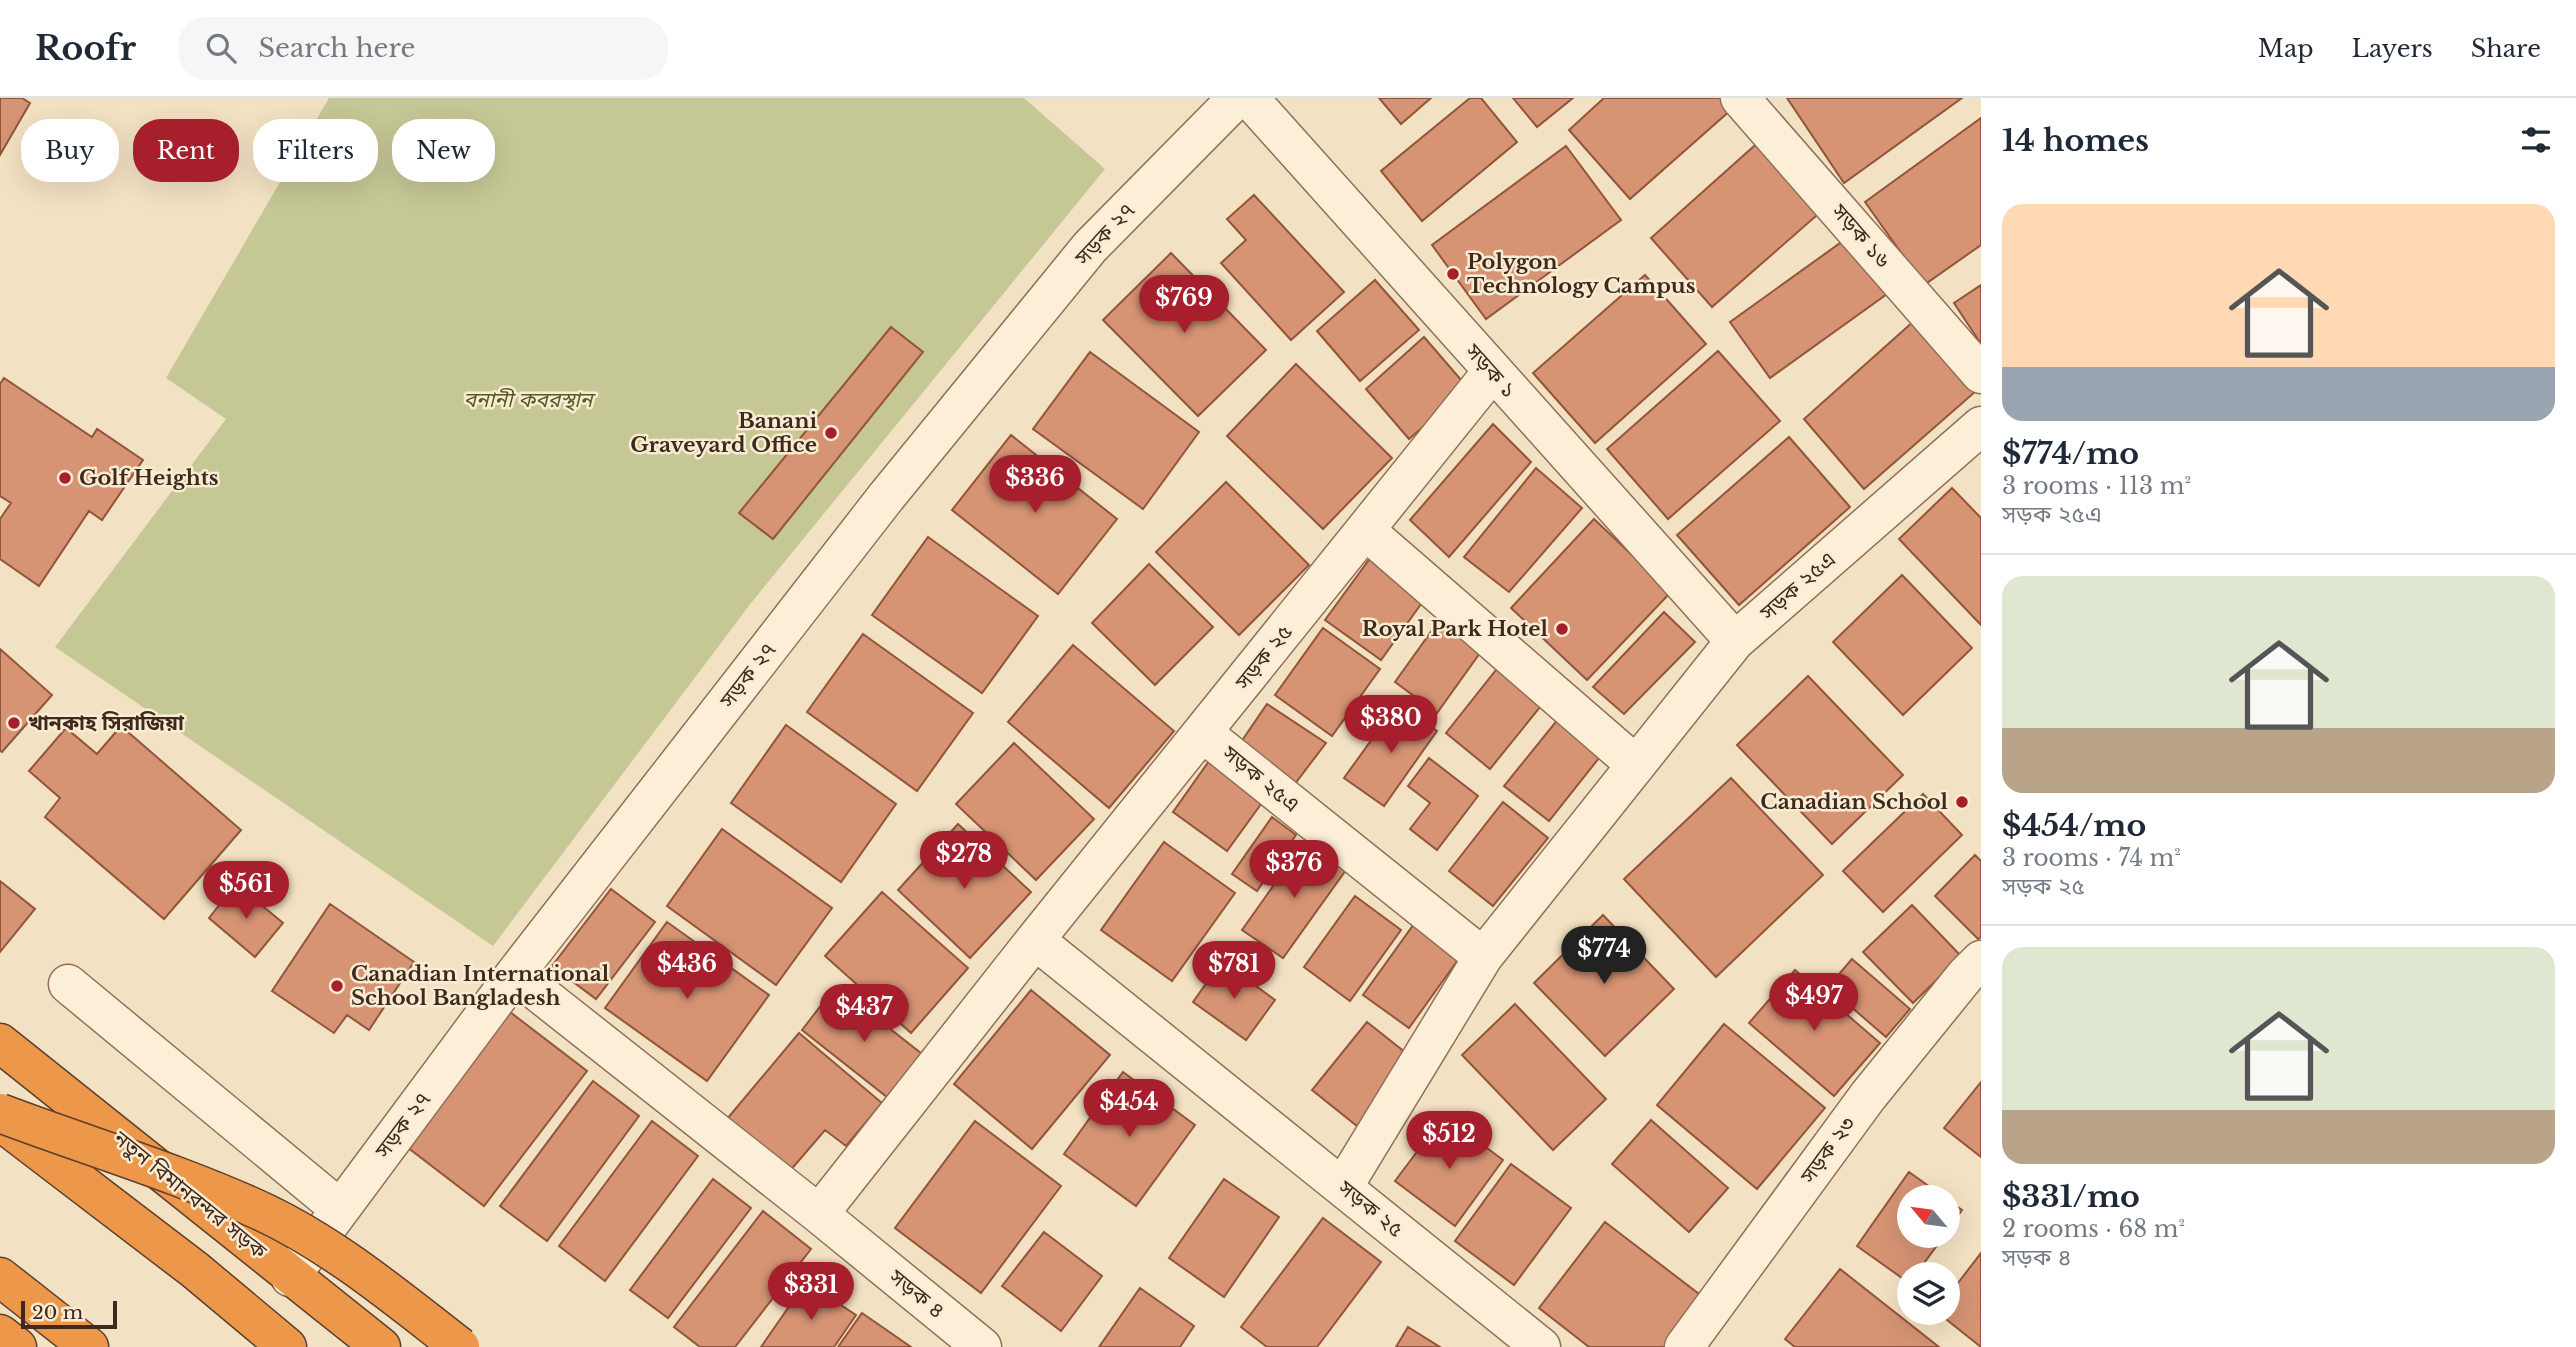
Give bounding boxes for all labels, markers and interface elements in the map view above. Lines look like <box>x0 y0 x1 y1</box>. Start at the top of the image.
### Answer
search box <box>178 17 668 80</box>
text: Roofr <box>35 28 136 69</box>
icon: search <box>202 29 240 67</box>
text: Search here <box>258 32 416 64</box>
text: Map <box>2258 34 2314 63</box>
text: Layers <box>2352 34 2433 63</box>
text: Share <box>2471 34 2541 63</box>
chip: Buy <box>21 119 119 182</box>
chip: Rent <box>133 119 239 182</box>
chip: Filters <box>253 119 378 182</box>
chip: New <box>392 119 495 182</box>
icon: filters <box>2517 121 2555 159</box>
text: 14 homes <box>2002 122 2149 159</box>
street label: সড়ক ২৭ <box>1069 197 1140 271</box>
street label: সড়ক ১৬ <box>1826 198 1896 273</box>
place label: Polygon Technology Campus <box>1467 249 1696 299</box>
icon: home <box>2216 250 2342 376</box>
marker: Polygon Technology Campus <box>1445 266 1461 282</box>
pin: $769 <box>1143 275 1225 335</box>
text: $769 <box>1155 284 1213 312</box>
street label: সড়ক ১ <box>1459 338 1522 403</box>
park label: বনানী কবরস্থান <box>464 387 597 413</box>
place label: Banani Graveyard Office <box>630 408 817 458</box>
marker: Banani Graveyard Office <box>823 425 839 441</box>
text: $774/mo <box>2002 435 2139 472</box>
pin: $336 <box>994 456 1076 515</box>
text: $336 <box>1005 464 1065 492</box>
place label: Golf Heights <box>79 465 219 491</box>
marker: Golf Heights <box>57 470 73 486</box>
text: 3 rooms · 113 m² <box>2002 472 2191 500</box>
text: সড়ক ২৫এ <box>2002 500 2102 528</box>
street label: সড়ক ২৫এ <box>1754 546 1841 626</box>
place label: Royal Park Hotel <box>1362 616 1549 642</box>
street label: সড়ক ২৫ <box>1229 619 1298 695</box>
marker: Royal Park Hotel <box>1554 621 1570 637</box>
icon: home <box>2216 622 2342 748</box>
street label: সড়ক ২৭ <box>714 637 782 714</box>
pin: $380 <box>1350 696 1432 755</box>
text: $380 <box>1360 704 1422 732</box>
place label: খানকাহ সিরাজিয়া <box>28 710 185 736</box>
marker: খানকাহ সিরাজিয়া <box>6 715 22 731</box>
street label: সড়ক ২৫এ <box>1217 740 1305 818</box>
place label: Canadian School <box>1760 789 1949 815</box>
marker: Canadian School <box>1954 794 1970 810</box>
text: $454/mo <box>2002 807 2146 844</box>
pin: $278 <box>923 832 1005 891</box>
text: $278 <box>936 840 992 868</box>
pin: $376 <box>1253 840 1335 900</box>
text: 3 rooms · 74 m² <box>2002 844 2181 872</box>
text: $376 <box>1266 849 1322 877</box>
pin: $561 <box>205 862 287 921</box>
text: $561 <box>219 870 273 898</box>
text: সড়ক ২৫ <box>2002 872 2085 900</box>
pin: $774 <box>1563 926 1645 986</box>
text: $774 <box>1577 935 1631 963</box>
pin: $436 <box>646 942 728 1001</box>
pin: $781 <box>1193 942 1275 1001</box>
text: $436 <box>657 950 717 978</box>
text: $781 <box>1208 950 1260 978</box>
place label: Canadian International School Bangladesh <box>351 961 610 1011</box>
pin: $497 <box>1773 974 1855 1033</box>
marker: Canadian International School Bangladesh <box>329 978 345 994</box>
text: $497 <box>1785 982 1843 1010</box>
pin: $437 <box>823 984 905 1044</box>
text: $437 <box>836 993 892 1021</box>
icon: home <box>2216 993 2342 1119</box>
pin: $454 <box>1088 1080 1170 1139</box>
street label: সড়ক ২৭ <box>369 1087 436 1164</box>
text: $454 <box>1099 1088 1159 1116</box>
pin: $512 <box>1408 1112 1490 1171</box>
street label: সড়ক ২৩ <box>1795 1112 1861 1189</box>
text: $512 <box>1422 1120 1476 1148</box>
street label: নতুন বিমানবন্দর সড়ক <box>107 1125 273 1265</box>
street label: সড়ক ২৫ <box>1333 1174 1409 1243</box>
text: $331/mo <box>2002 1178 2140 1215</box>
north arrow <box>1897 1185 1960 1248</box>
map controls <box>1897 1185 1960 1325</box>
text: 2 rooms · 68 m² <box>2002 1215 2185 1243</box>
text: সড়ক ৪ <box>2002 1243 2071 1271</box>
pin: $331 <box>770 1262 852 1322</box>
button: layers <box>1897 1262 1960 1325</box>
street label: সড়ক ৪ <box>883 1263 950 1324</box>
text: $331 <box>784 1271 838 1299</box>
scale bar <box>21 1298 117 1330</box>
text: 20 m <box>32 1301 83 1324</box>

